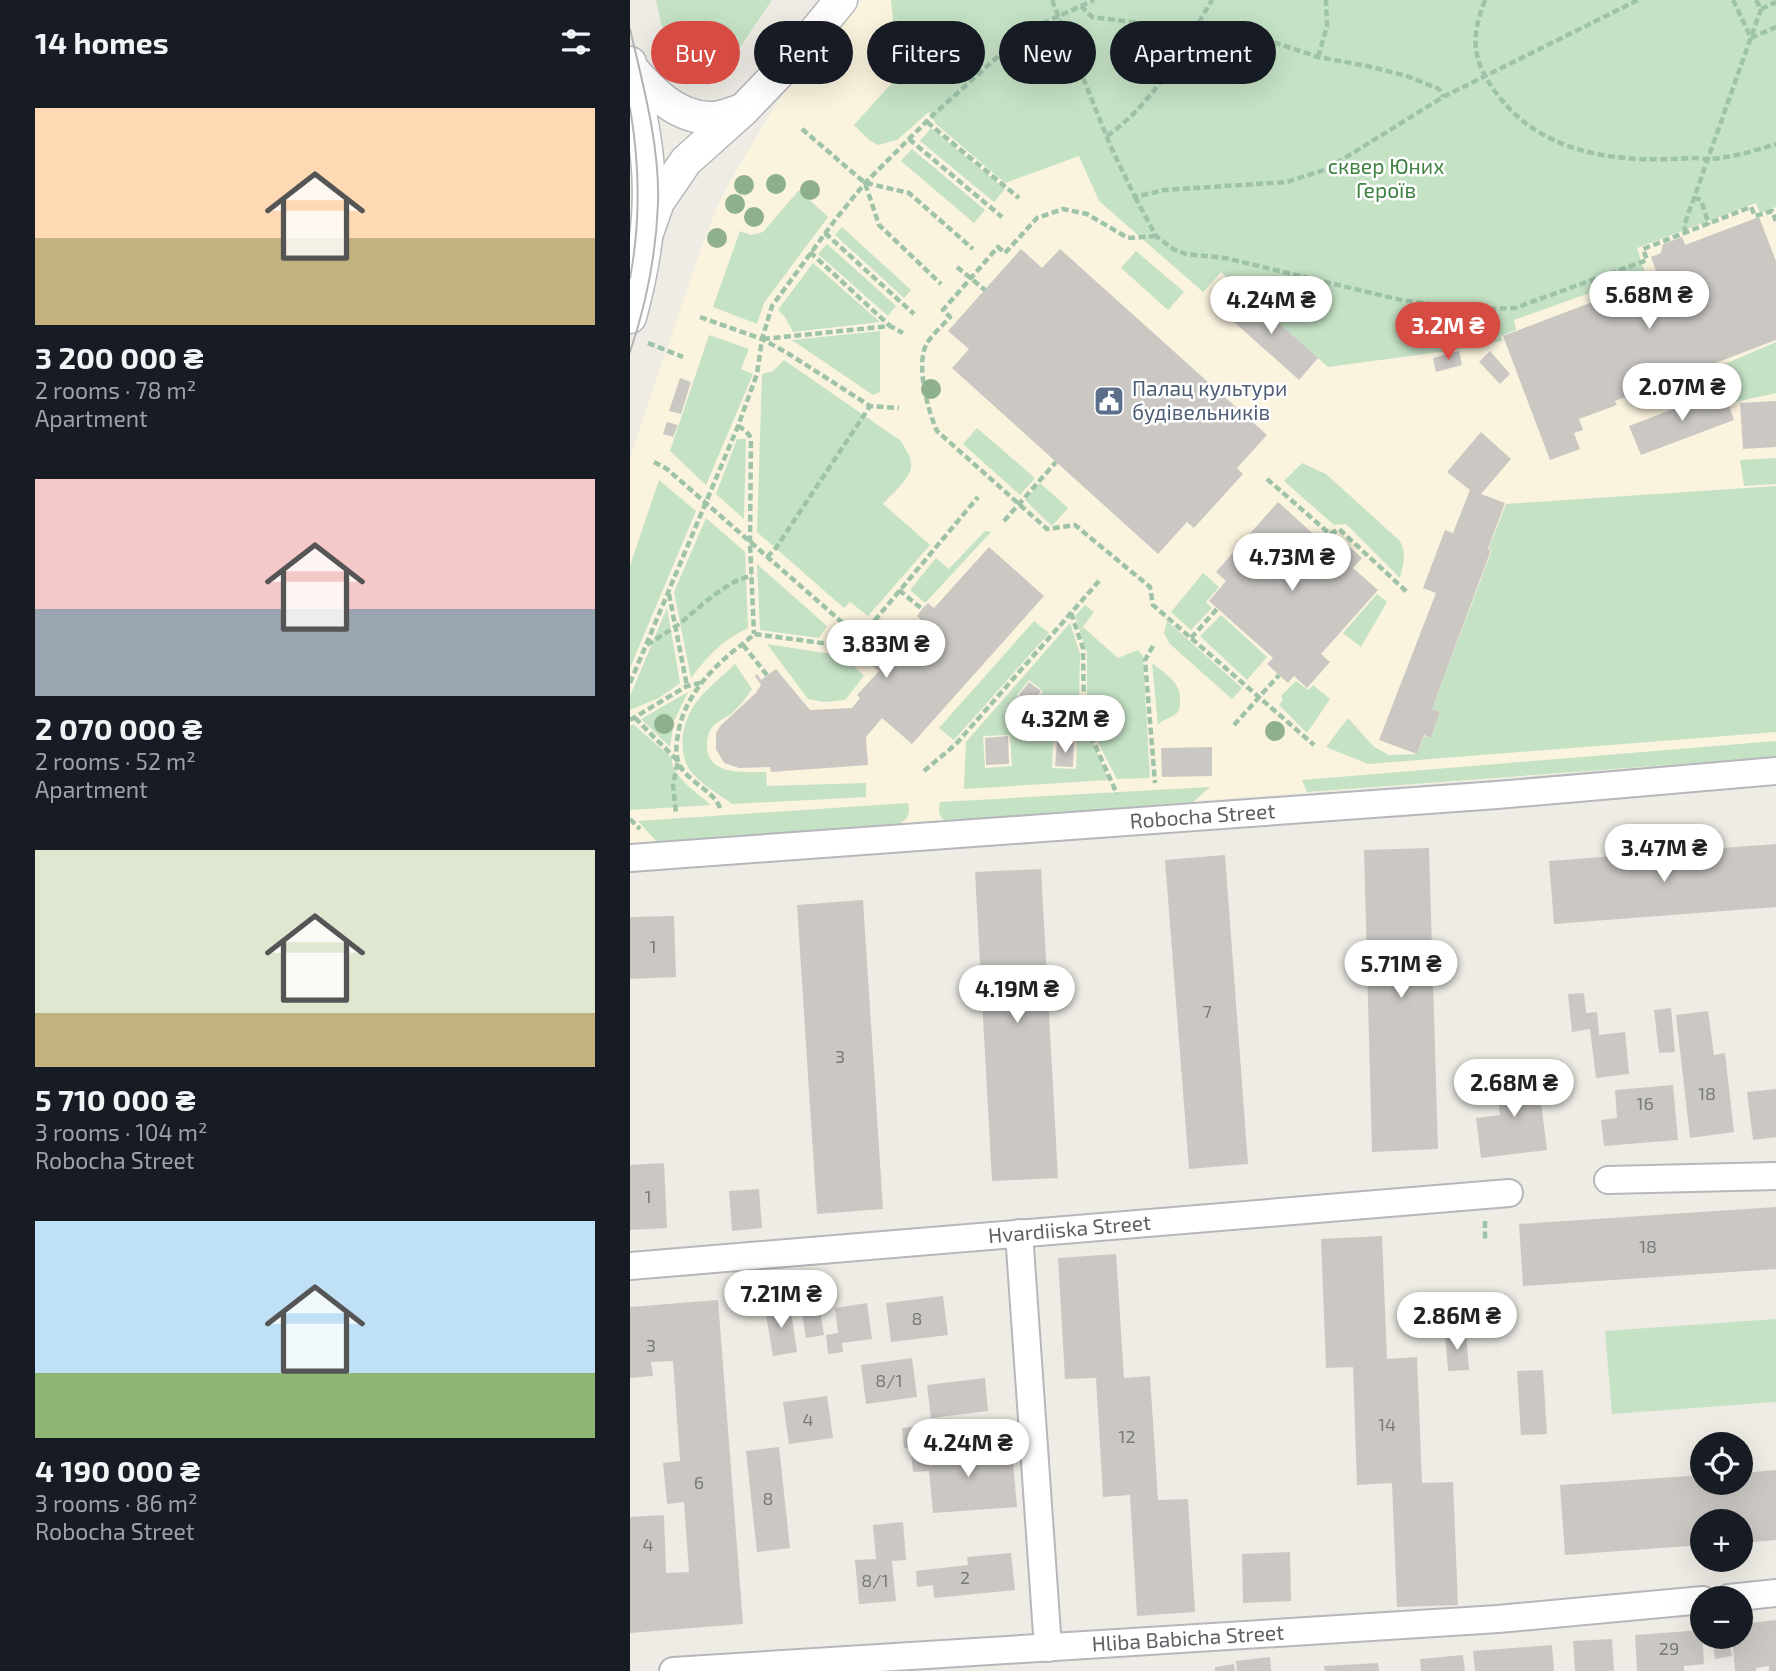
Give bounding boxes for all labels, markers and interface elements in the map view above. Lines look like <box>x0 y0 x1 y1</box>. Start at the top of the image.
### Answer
chip: Buy <box>651 21 740 84</box>
chip: Rent <box>754 21 853 84</box>
chip: Filters <box>867 21 985 84</box>
chip: New <box>999 21 1096 84</box>
chip: Apartment <box>1110 21 1276 84</box>
icon: filters <box>557 23 595 61</box>
text: 14 homes <box>35 24 169 60</box>
icon: home <box>252 153 378 279</box>
park label: сквер Юних Героїв <box>1328 153 1444 202</box>
pin: 5.68M ₴ <box>1584 272 1714 331</box>
pin: 4.24M ₴ <box>1206 276 1336 336</box>
text: 5.68M ₴ <box>1605 280 1693 308</box>
text: 4.24M ₴ <box>1226 285 1316 313</box>
pin: 3.2M ₴ <box>1391 302 1505 362</box>
text: 3.2M ₴ <box>1411 311 1485 339</box>
text: 3 200 000 ₴ <box>35 339 204 375</box>
pin: 2.07M ₴ <box>1617 364 1747 423</box>
text: 2.07M ₴ <box>1639 372 1726 400</box>
place label: Палац культури будівельників <box>1132 375 1287 425</box>
text: 2 rooms · 78 m² <box>35 376 196 404</box>
public building icon: Палац культури будівельників <box>1092 384 1126 418</box>
text: Apartment <box>35 404 148 432</box>
icon: home <box>252 524 378 650</box>
pin: 4.73M ₴ <box>1227 534 1357 593</box>
text: 4.73M ₴ <box>1249 542 1335 570</box>
pin: 3.83M ₴ <box>821 620 951 680</box>
text: 3.83M ₴ <box>842 629 930 657</box>
pin: 4.32M ₴ <box>1000 696 1130 755</box>
text: 4.32M ₴ <box>1021 704 1109 732</box>
text: 2 070 000 ₴ <box>35 710 202 746</box>
text: 2 rooms · 52 m² <box>35 747 196 775</box>
text: Apartment <box>35 775 148 803</box>
street label: Robocha Street <box>1129 797 1276 833</box>
pin: 3.47M ₴ <box>1599 824 1729 884</box>
text: 3.47M ₴ <box>1621 833 1707 861</box>
icon: home <box>252 895 378 1021</box>
house number: 1 <box>649 935 657 957</box>
pin: 5.71M ₴ <box>1336 940 1466 1000</box>
text: 5.71M ₴ <box>1361 949 1442 977</box>
pin: 4.19M ₴ <box>952 965 1082 1025</box>
text: 4.19M ₴ <box>975 974 1059 1002</box>
house number: 7 <box>1202 1000 1212 1022</box>
house number: 3 <box>835 1045 845 1067</box>
pin: 2.68M ₴ <box>1449 1060 1579 1119</box>
text: 2.68M ₴ <box>1470 1068 1558 1096</box>
text: 5 710 000 ₴ <box>35 1081 196 1117</box>
house number: 18 <box>1698 1082 1716 1104</box>
house number: 16 <box>1636 1092 1654 1114</box>
text: 3 rooms · 104 m² <box>35 1118 207 1146</box>
text: Robocha Street <box>35 1146 195 1174</box>
house number: 1 <box>644 1185 652 1207</box>
street label: Hvardiiska Street <box>987 1209 1152 1247</box>
house number: 18 <box>1639 1235 1657 1257</box>
icon: home <box>252 1266 378 1392</box>
pin: 7.21M ₴ <box>716 1270 846 1330</box>
text: 7.21M ₴ <box>740 1279 822 1307</box>
pin: 2.86M ₴ <box>1392 1292 1522 1352</box>
text: 2.86M ₴ <box>1413 1301 1501 1329</box>
house number: 8 <box>912 1307 922 1329</box>
house number: 3 <box>646 1334 656 1356</box>
house number: 8/1 <box>875 1369 903 1391</box>
house number: 4 <box>802 1408 814 1430</box>
house number: 14 <box>1378 1413 1396 1435</box>
pin: 4.24M ₴ <box>903 1420 1033 1479</box>
house number: 12 <box>1118 1425 1136 1447</box>
text: 4.24M ₴ <box>923 1428 1013 1456</box>
map controls <box>1690 1432 1753 1649</box>
button: locate <box>1690 1432 1753 1495</box>
text: 4 190 000 ₴ <box>35 1452 200 1488</box>
house number: 6 <box>694 1471 704 1493</box>
house number: 8 <box>763 1487 773 1509</box>
text: 3 rooms · 86 m² <box>35 1489 197 1517</box>
button: + <box>1690 1509 1753 1572</box>
text: Robocha Street <box>35 1517 195 1545</box>
house number: 4 <box>642 1533 654 1555</box>
house number: 2 <box>960 1566 970 1588</box>
house number: 8/1 <box>861 1569 889 1591</box>
button: − <box>1690 1586 1753 1649</box>
street label: Hliba Babicha Street <box>1091 1619 1285 1656</box>
house number: 29 <box>1659 1637 1679 1659</box>

